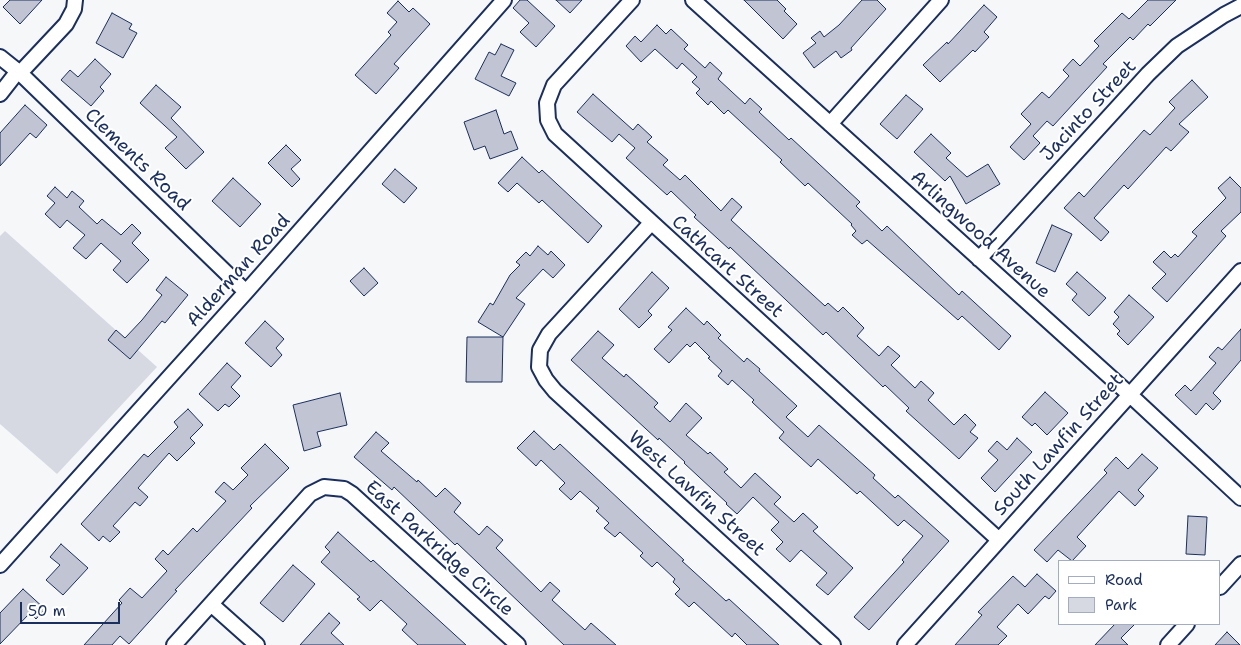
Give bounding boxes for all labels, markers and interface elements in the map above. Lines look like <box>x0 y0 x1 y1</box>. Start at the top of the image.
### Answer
street label: Jacinto Street <box>1036 56 1142 166</box>
street label: Clements Road <box>79 104 195 216</box>
street label: Arlingwood Avenue <box>905 166 1055 304</box>
street label: Alderman Road <box>182 210 296 332</box>
street label: Cathcart Street <box>666 211 788 323</box>
street label: South Lawfin Street <box>989 369 1129 521</box>
street label: West Lawfin Street <box>623 427 769 561</box>
street label: East Parkridge Circle <box>360 476 518 622</box>
legend <box>1058 560 1221 625</box>
text: Road <box>1105 570 1143 590</box>
scale bar <box>22 592 122 624</box>
text: Park <box>1105 595 1137 615</box>
text: 50 m <box>28 601 66 621</box>

